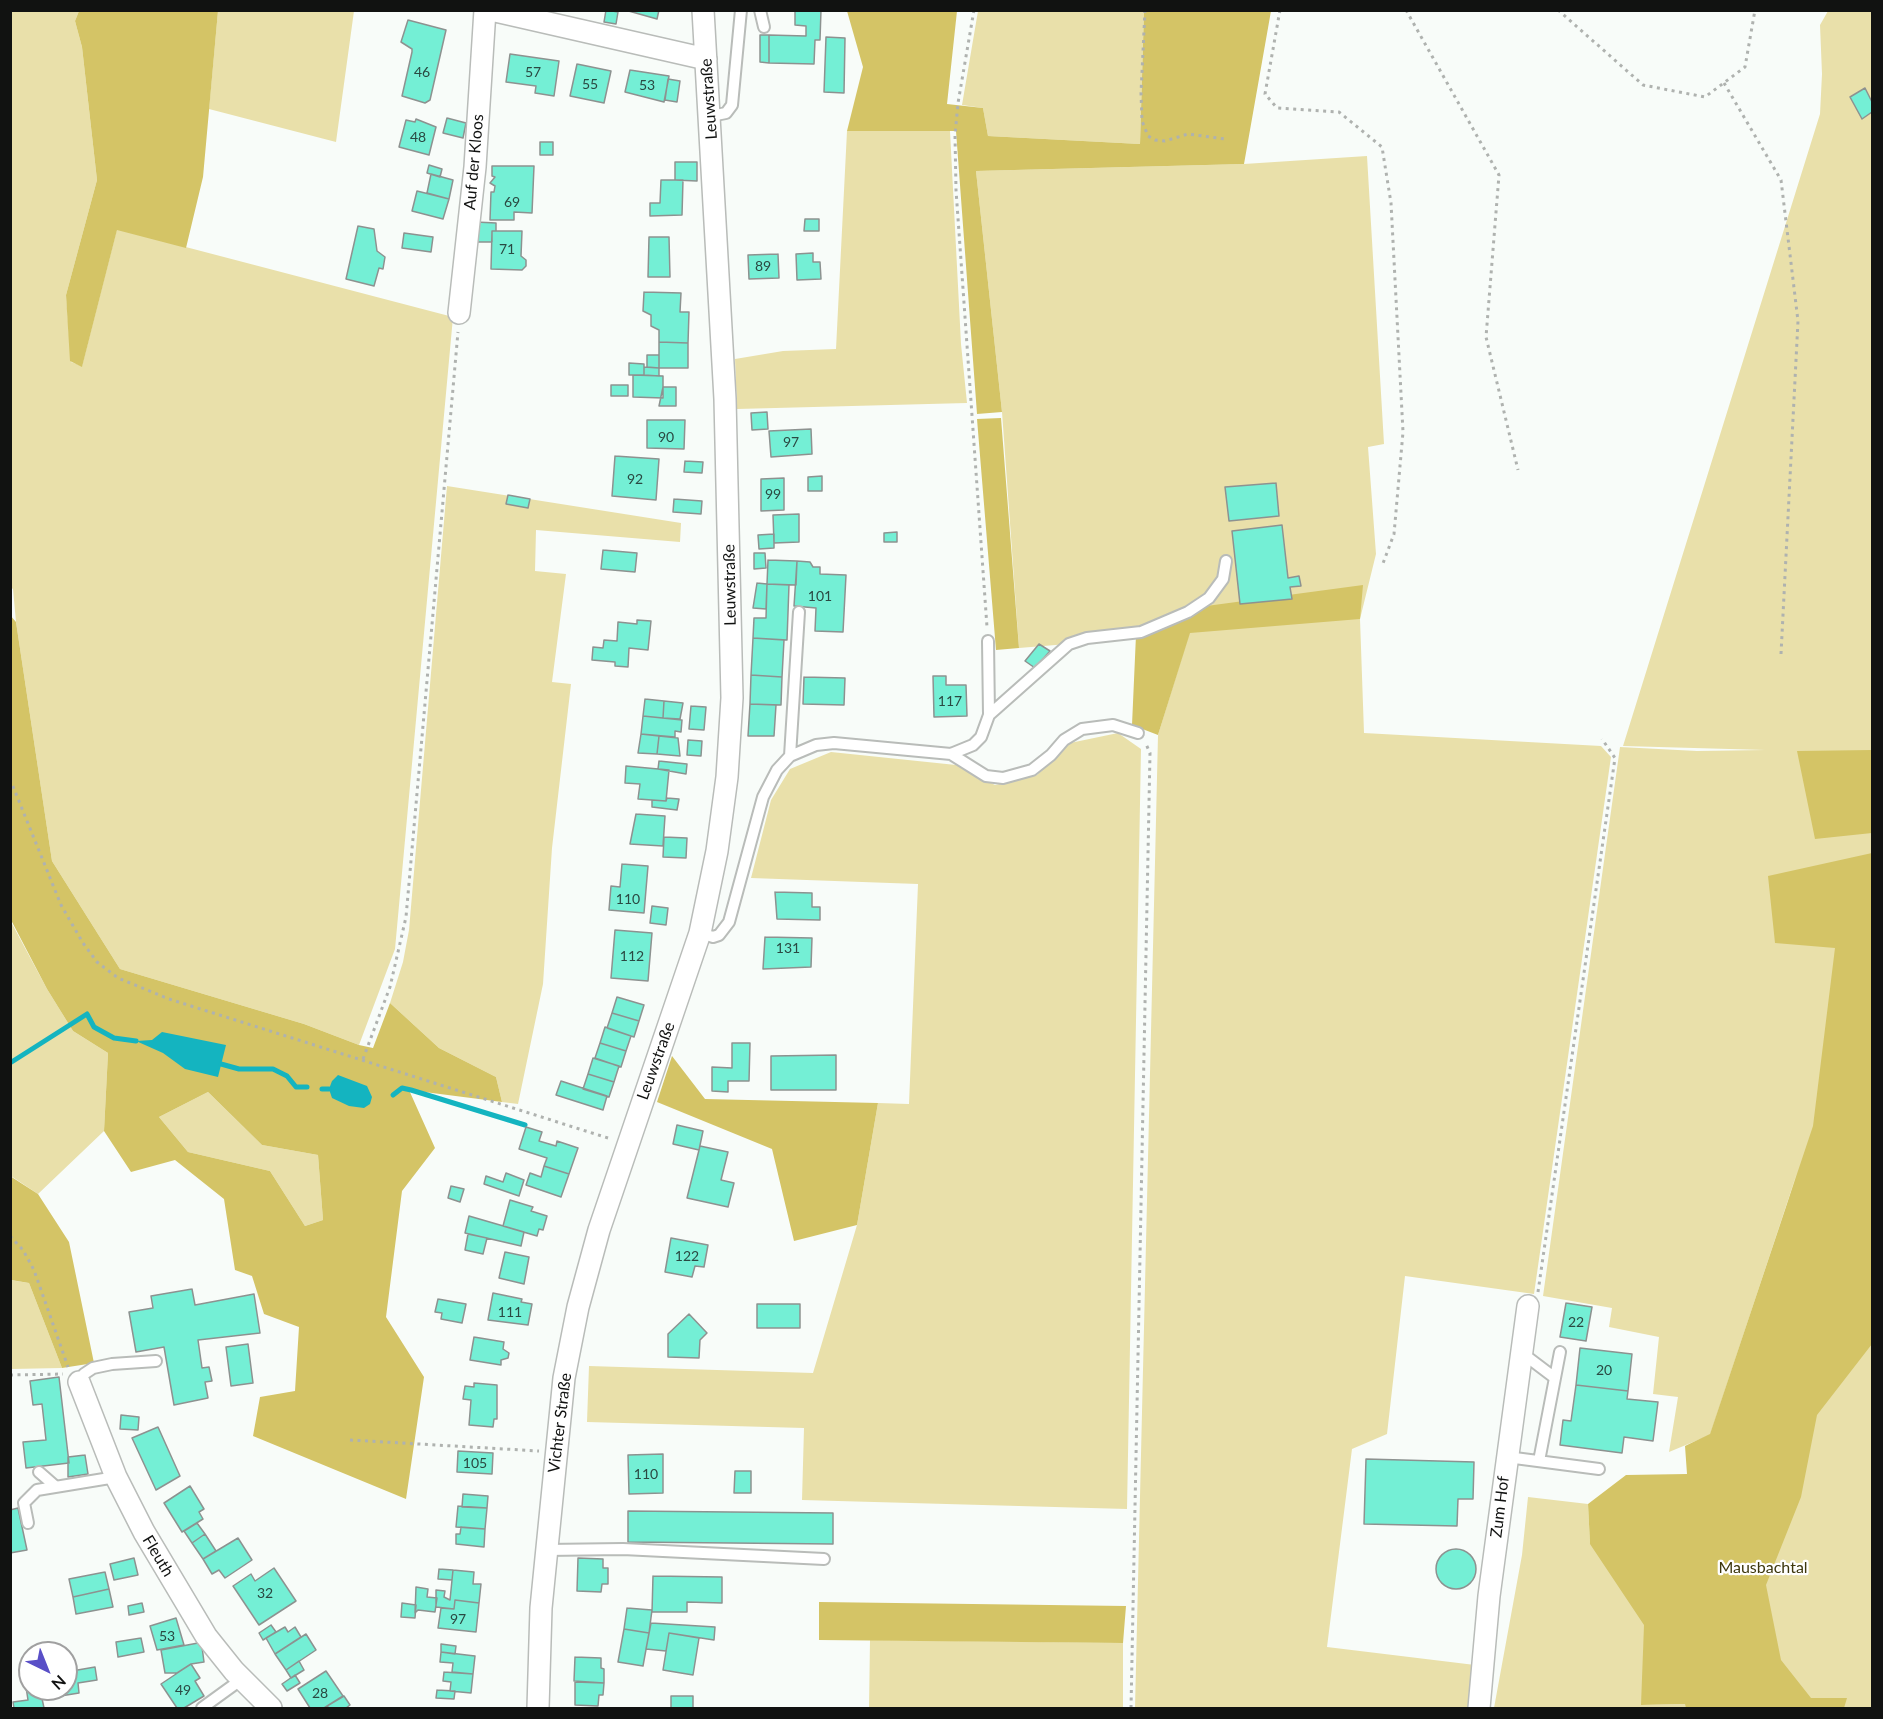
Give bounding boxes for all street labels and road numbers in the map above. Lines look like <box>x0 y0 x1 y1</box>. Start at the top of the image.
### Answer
street label: Leuwstraße <box>697 58 721 140</box>
street label: Auf der Kloos <box>460 113 488 211</box>
street label: Leuwstraße <box>720 544 740 626</box>
street label: Leuwstraße <box>633 1019 679 1103</box>
street label: Vichter Straße <box>544 1372 576 1474</box>
street label: Zum Hof <box>1487 1475 1513 1539</box>
street label: Fleuth <box>138 1532 178 1580</box>

